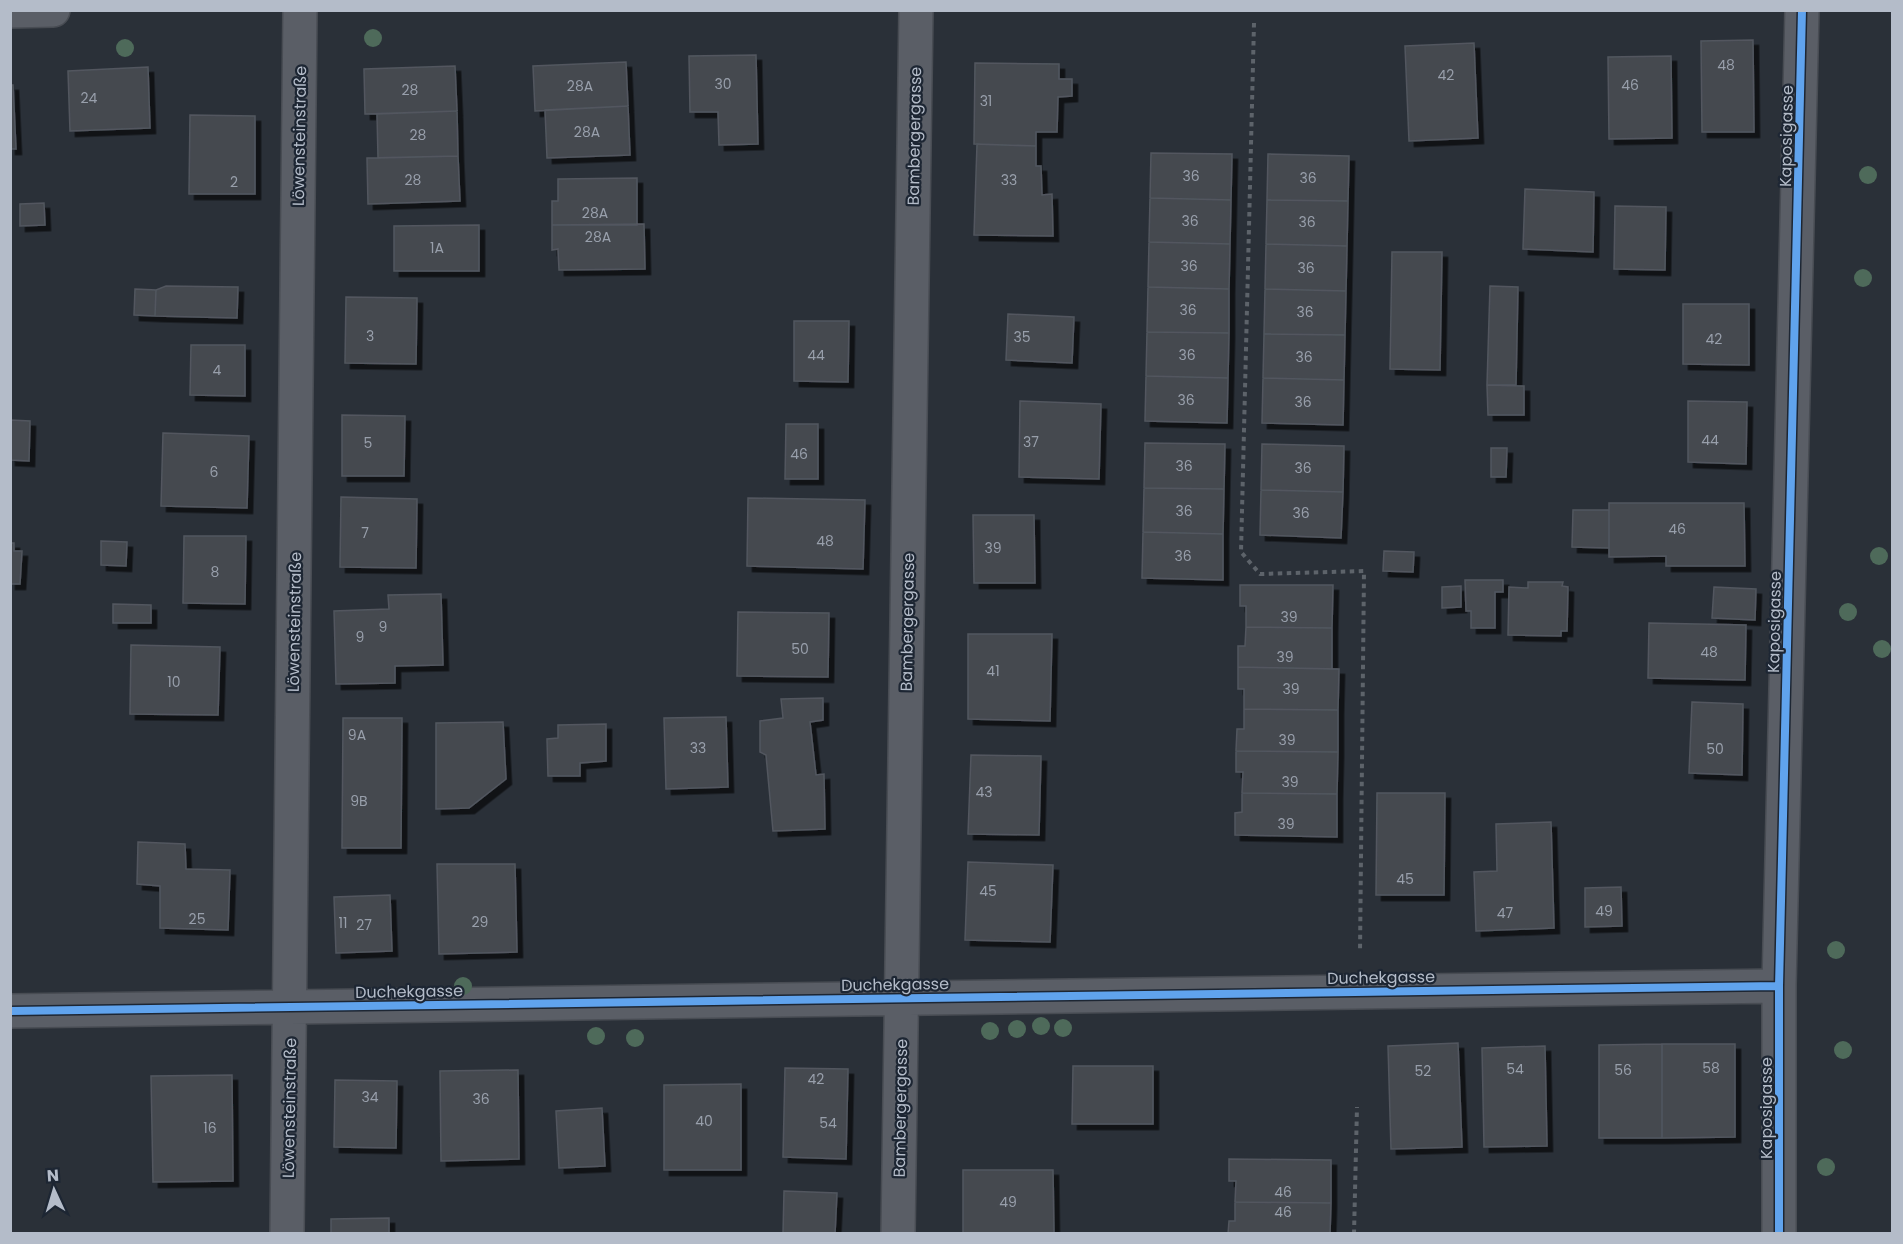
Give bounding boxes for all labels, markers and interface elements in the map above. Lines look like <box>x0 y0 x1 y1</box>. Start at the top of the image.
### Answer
house number: 48 <box>1717 55 1735 75</box>
house number: 42 <box>1438 65 1454 85</box>
street label: Löwensteinstraße <box>287 66 312 206</box>
street label: Bambergergasse <box>902 66 927 206</box>
house number: 30 <box>714 74 732 94</box>
house number: 46 <box>1621 75 1639 95</box>
house number: 28A <box>567 76 593 96</box>
house number: 28 <box>402 80 419 100</box>
street label: Kaposigasse <box>1774 85 1799 187</box>
house number: 24 <box>81 88 98 108</box>
house number: 31 <box>980 91 992 111</box>
house number: 28A <box>574 122 600 142</box>
house number: 28 <box>410 125 427 145</box>
house number: 36 <box>1182 166 1200 186</box>
house number: 36 <box>1299 168 1317 188</box>
house number: 28 <box>405 170 422 190</box>
house number: 33 <box>1001 170 1017 190</box>
house number: 2 <box>230 172 238 192</box>
house number: 28A <box>582 203 608 223</box>
house number: 36 <box>1181 211 1199 231</box>
house number: 36 <box>1298 212 1316 232</box>
house number: 28A <box>585 227 611 247</box>
house number: 1A <box>430 238 444 258</box>
house number: 36 <box>1180 256 1198 276</box>
house number: 36 <box>1297 258 1315 278</box>
house number: 36 <box>1179 300 1197 320</box>
house number: 36 <box>1296 302 1314 322</box>
house number: 3 <box>366 326 374 346</box>
house number: 35 <box>1013 327 1031 347</box>
house number: 42 <box>1706 329 1722 349</box>
house number: 44 <box>807 345 825 365</box>
house number: 36 <box>1178 345 1196 365</box>
house number: 36 <box>1295 347 1313 367</box>
house number: 4 <box>213 360 222 380</box>
house number: 36 <box>1177 390 1195 410</box>
house number: 36 <box>1294 392 1312 412</box>
house number: 44 <box>1701 430 1719 450</box>
house number: 37 <box>1023 432 1039 452</box>
house number: 5 <box>364 433 372 453</box>
house number: 46 <box>790 444 808 464</box>
house number: 36 <box>1175 456 1193 476</box>
house number: 36 <box>1294 458 1312 478</box>
house number: 6 <box>210 462 219 482</box>
house number: 36 <box>1175 501 1193 521</box>
house number: 36 <box>1292 503 1310 523</box>
house number: 46 <box>1668 519 1686 539</box>
house number: 7 <box>361 523 369 543</box>
house number: 48 <box>816 531 834 551</box>
house number: 39 <box>984 538 1002 558</box>
house number: 36 <box>1174 546 1192 566</box>
street label: Löwensteinstraße <box>282 552 307 692</box>
street label: Bambergergasse <box>895 552 920 692</box>
house number: 8 <box>211 562 220 582</box>
street label: Kaposigasse <box>1762 571 1787 673</box>
house number: 39 <box>1280 607 1298 627</box>
house number: 9 <box>379 617 387 637</box>
house number: 9 <box>356 627 364 647</box>
house number: 50 <box>791 639 809 659</box>
house number: 48 <box>1700 642 1718 662</box>
house number: 39 <box>1276 647 1294 667</box>
house number: 41 <box>986 661 1000 681</box>
house number: 10 <box>167 672 181 692</box>
house number: 39 <box>1282 679 1300 699</box>
house number: 9A <box>348 725 366 745</box>
house number: 39 <box>1278 730 1296 750</box>
house number: 33 <box>690 738 706 758</box>
house number: 50 <box>1706 739 1724 759</box>
house number: 39 <box>1281 772 1299 792</box>
house number: 43 <box>975 782 993 802</box>
house number: 9B <box>350 791 368 811</box>
house number: 39 <box>1277 814 1295 834</box>
house number: 45 <box>1396 869 1414 889</box>
house number: 45 <box>979 881 997 901</box>
house number: 49 <box>1595 901 1613 921</box>
house number: 47 <box>1497 903 1514 923</box>
house number: 25 <box>189 909 205 929</box>
house number: 29 <box>472 912 488 932</box>
house number: 11 <box>339 913 347 933</box>
house number: 27 <box>356 915 372 935</box>
street label: Duchekgasse <box>1327 965 1435 990</box>
street label: Duchekgasse <box>841 972 949 997</box>
street label: Duchekgasse <box>355 979 463 1004</box>
street label: Löwensteinstraße <box>277 1038 302 1178</box>
street label: Bambergergasse <box>888 1038 913 1178</box>
street label: Kaposigasse <box>1755 1057 1778 1159</box>
house number: 58 <box>1702 1058 1720 1078</box>
house number: 54 <box>1506 1059 1524 1079</box>
house number: 56 <box>1614 1060 1632 1080</box>
house number: 52 <box>1415 1061 1431 1081</box>
house number: 42 <box>808 1069 824 1089</box>
house number: 34 <box>361 1087 379 1107</box>
house number: 36 <box>472 1089 490 1109</box>
house number: 40 <box>695 1111 713 1131</box>
house number: 54 <box>819 1113 837 1133</box>
house number: 16 <box>203 1118 217 1138</box>
north arrow <box>24 1160 84 1220</box>
text: N <box>46 1164 60 1187</box>
house number: 46 <box>1274 1182 1292 1202</box>
house number: 49 <box>999 1192 1017 1212</box>
house number: 46 <box>1274 1202 1292 1222</box>

